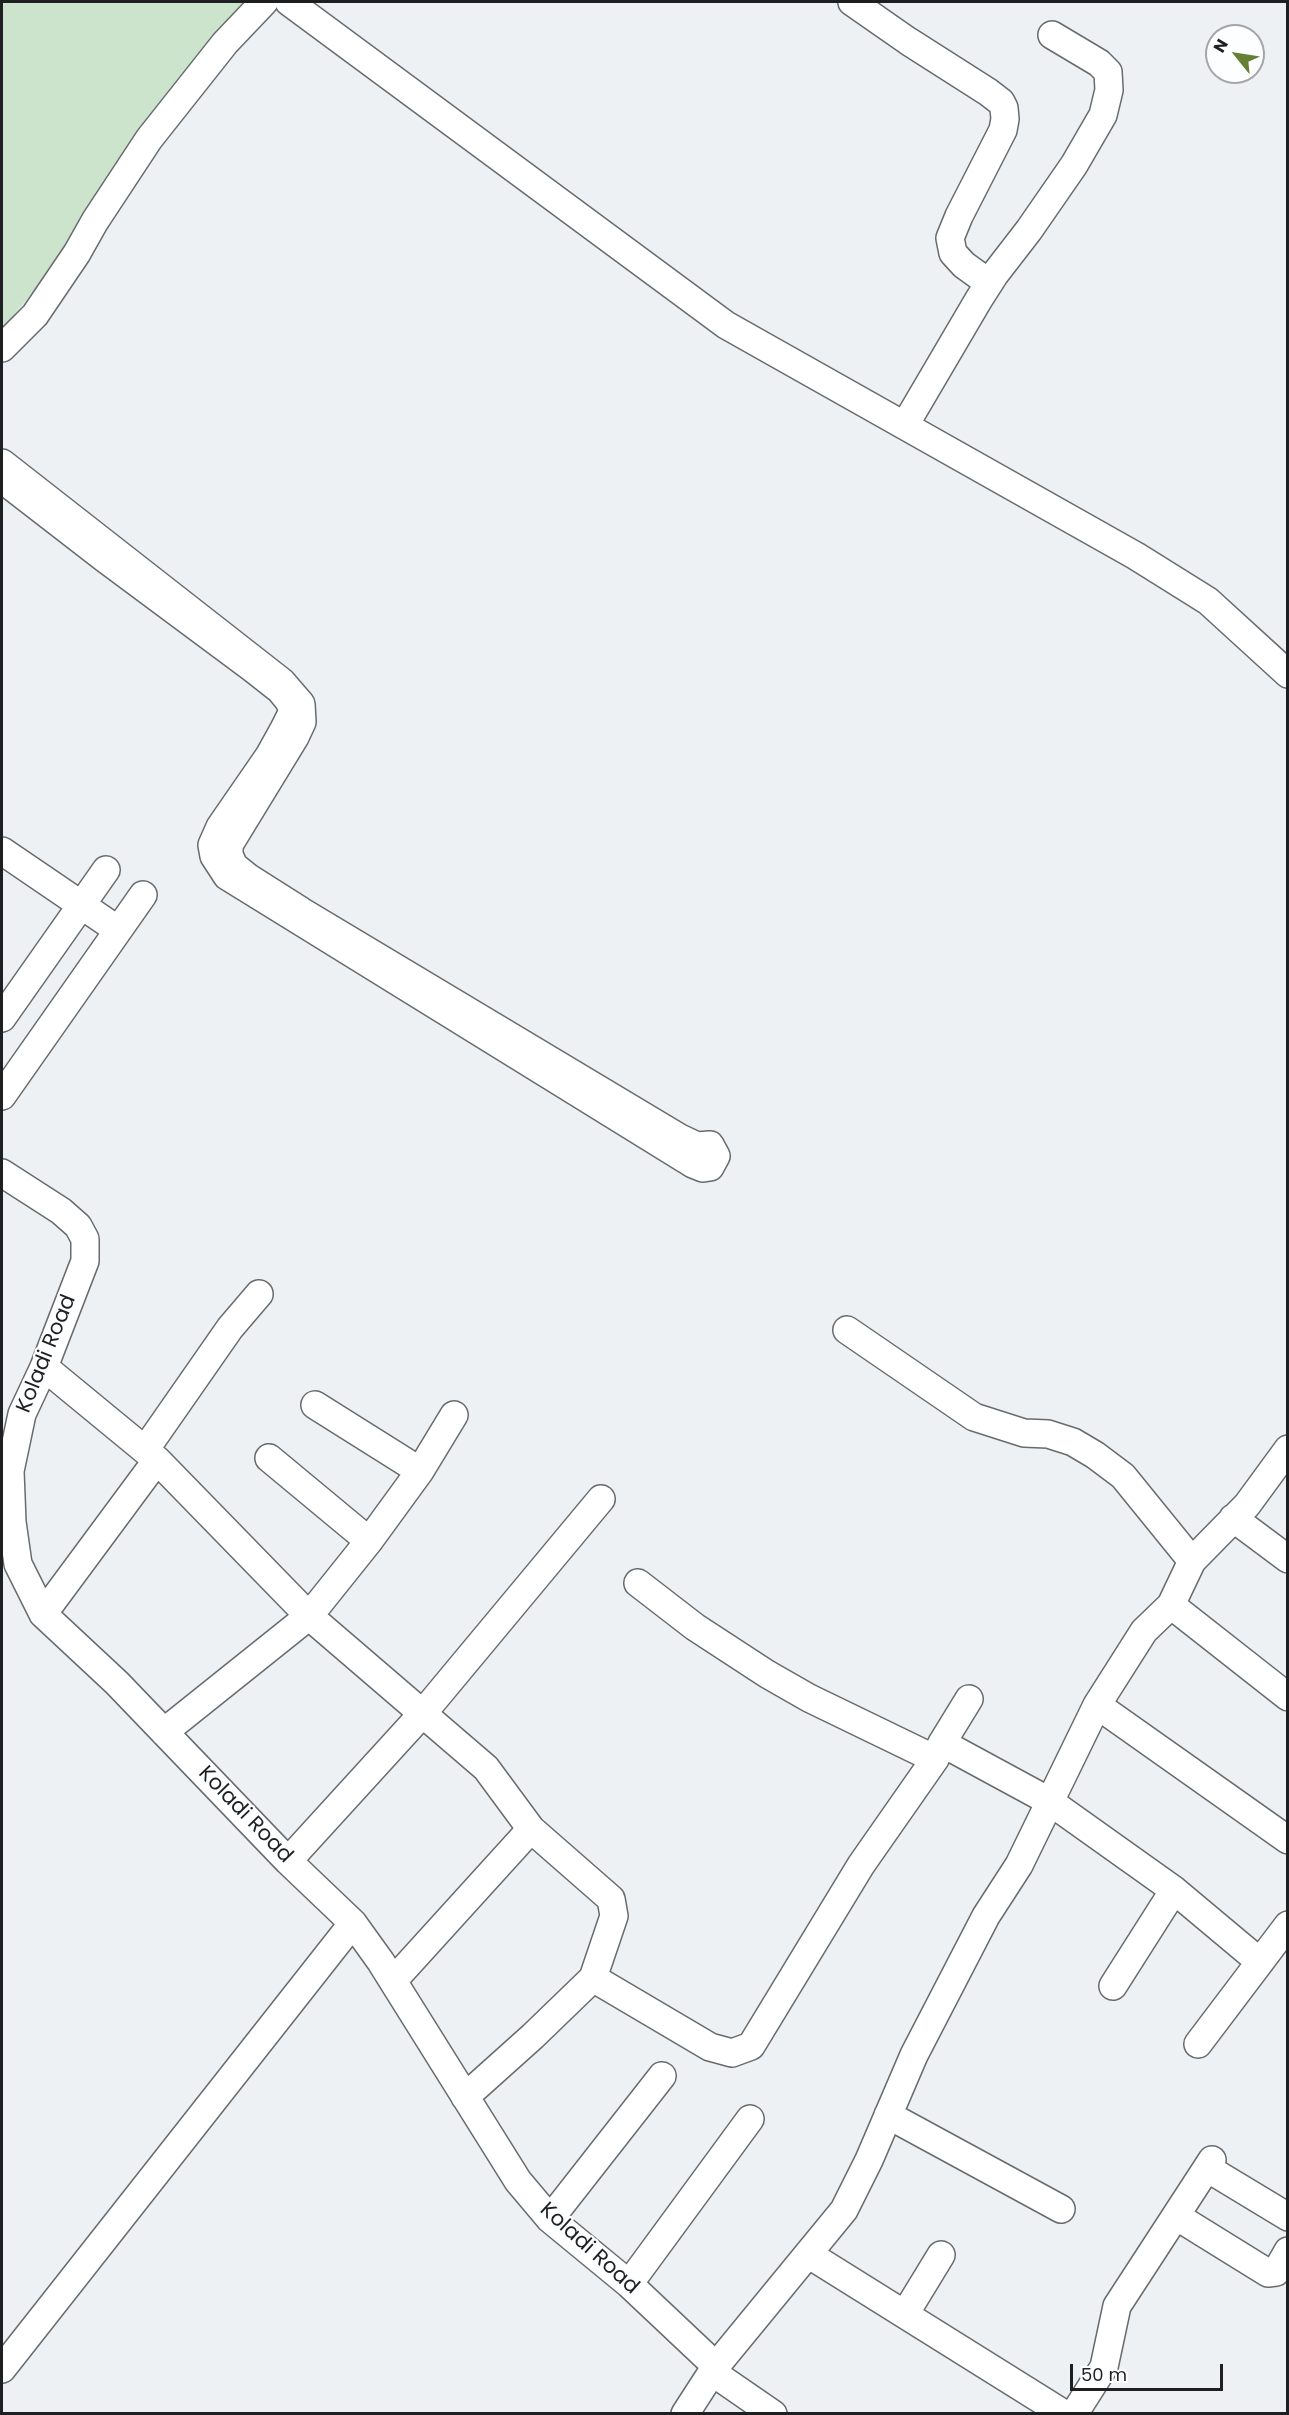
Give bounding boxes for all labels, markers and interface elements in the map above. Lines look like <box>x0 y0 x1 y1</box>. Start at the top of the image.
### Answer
north arrow <box>1205 24 1265 84</box>
text: N <box>1208 35 1234 57</box>
street label: Koladi Road <box>12 1291 82 1417</box>
street label: Koladi Road <box>193 1761 297 1869</box>
street label: Koladi Road <box>534 2198 644 2300</box>
scale bar <box>1073 2352 1226 2390</box>
text: 50 m <box>1081 2362 1127 2387</box>

